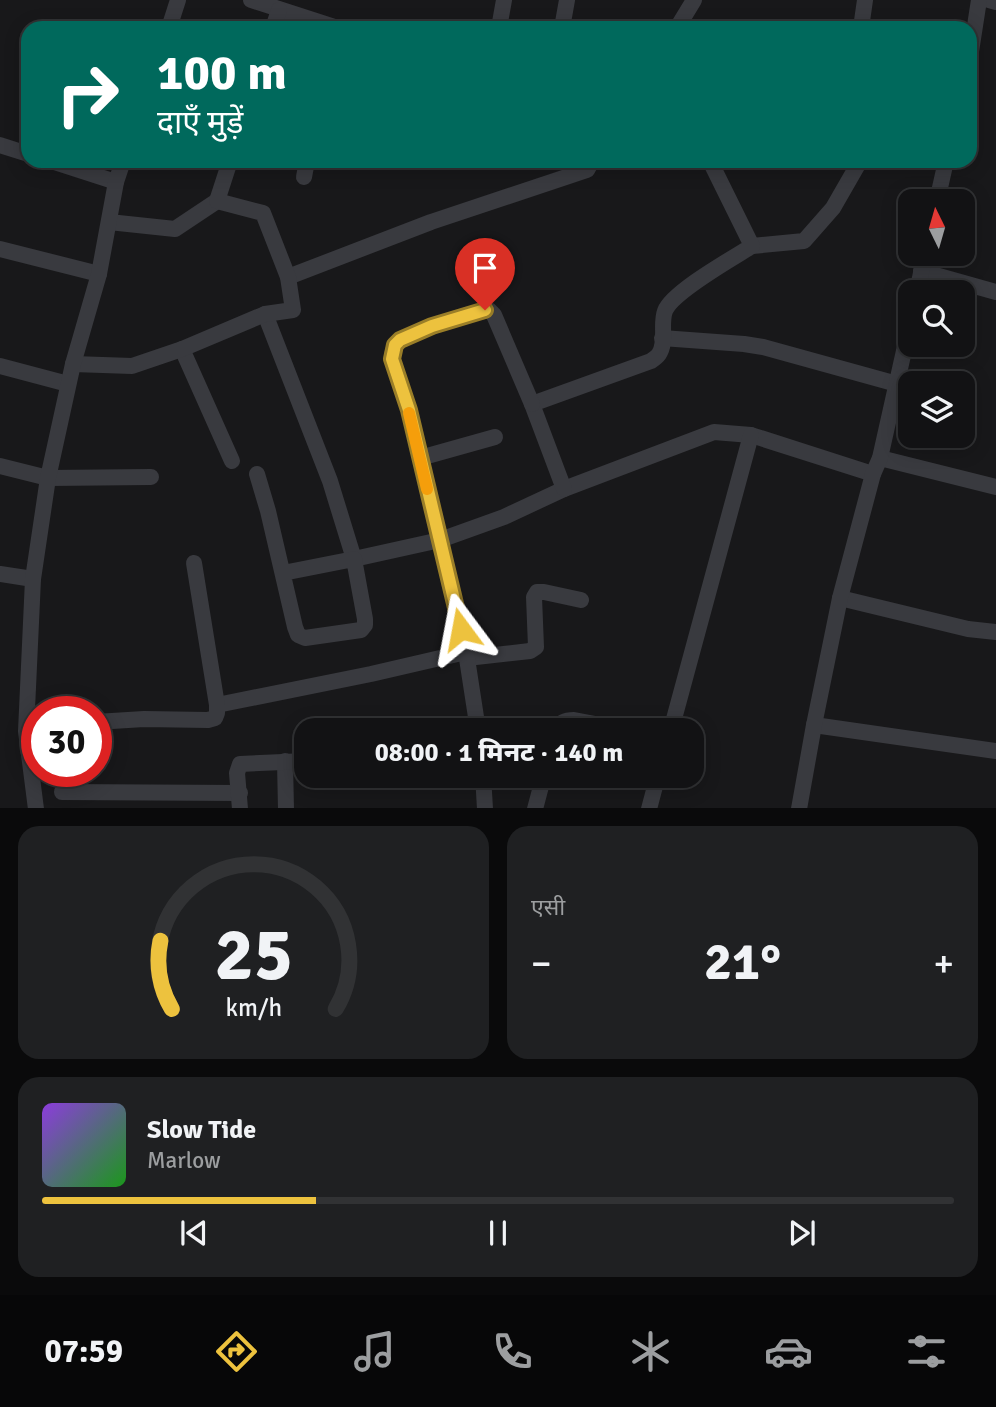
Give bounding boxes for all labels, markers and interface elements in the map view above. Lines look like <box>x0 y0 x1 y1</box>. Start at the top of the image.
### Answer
text: 100 m <box>157 43 287 103</box>
icon: right <box>42 49 133 140</box>
text: दाएँ मुड़ें <box>157 103 243 142</box>
north arrow <box>898 189 975 266</box>
map controls <box>898 189 975 448</box>
pin <box>455 238 515 310</box>
icon: arrive <box>466 249 504 287</box>
button: search <box>898 280 975 357</box>
button: layers <box>898 371 975 448</box>
position arrow <box>424 592 498 666</box>
speed limit sign: 30 <box>21 696 112 787</box>
text: 08:00 · 1 मिनट · 140 m <box>375 737 623 769</box>
text: एसी <box>531 893 565 922</box>
text: 25 <box>214 911 293 1000</box>
text: 21° <box>704 930 781 994</box>
text: − <box>531 940 552 987</box>
text: + <box>933 940 954 987</box>
text: km/h <box>225 991 282 1022</box>
text: Slow Tide <box>147 1114 256 1146</box>
text: Marlow <box>147 1146 221 1175</box>
icon: previous <box>175 1214 213 1252</box>
icon: pause <box>479 1214 517 1252</box>
icon: next <box>783 1214 821 1252</box>
icon: directions <box>212 1327 261 1376</box>
icon: music <box>350 1327 399 1376</box>
icon: phone <box>488 1327 537 1376</box>
icon: climate <box>626 1327 675 1376</box>
icon: car <box>764 1327 813 1376</box>
icon: filters <box>902 1327 951 1376</box>
text: 07:59 <box>45 1332 123 1371</box>

